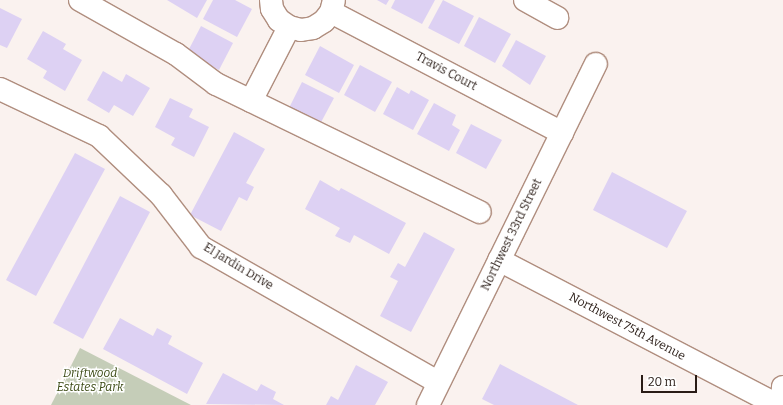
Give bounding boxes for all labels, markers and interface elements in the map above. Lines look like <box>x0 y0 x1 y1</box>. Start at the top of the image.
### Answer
street label: Travis Court <box>413 50 479 94</box>
street label: Northwest 33rd Street <box>479 177 545 293</box>
street label: El Jardin Drive <box>200 241 276 293</box>
street label: Northwest 75th Avenue <box>566 290 688 364</box>
park label: Driftwood Estates Park <box>57 367 123 395</box>
scale bar <box>643 367 699 393</box>
text: 20 m <box>648 375 676 389</box>

